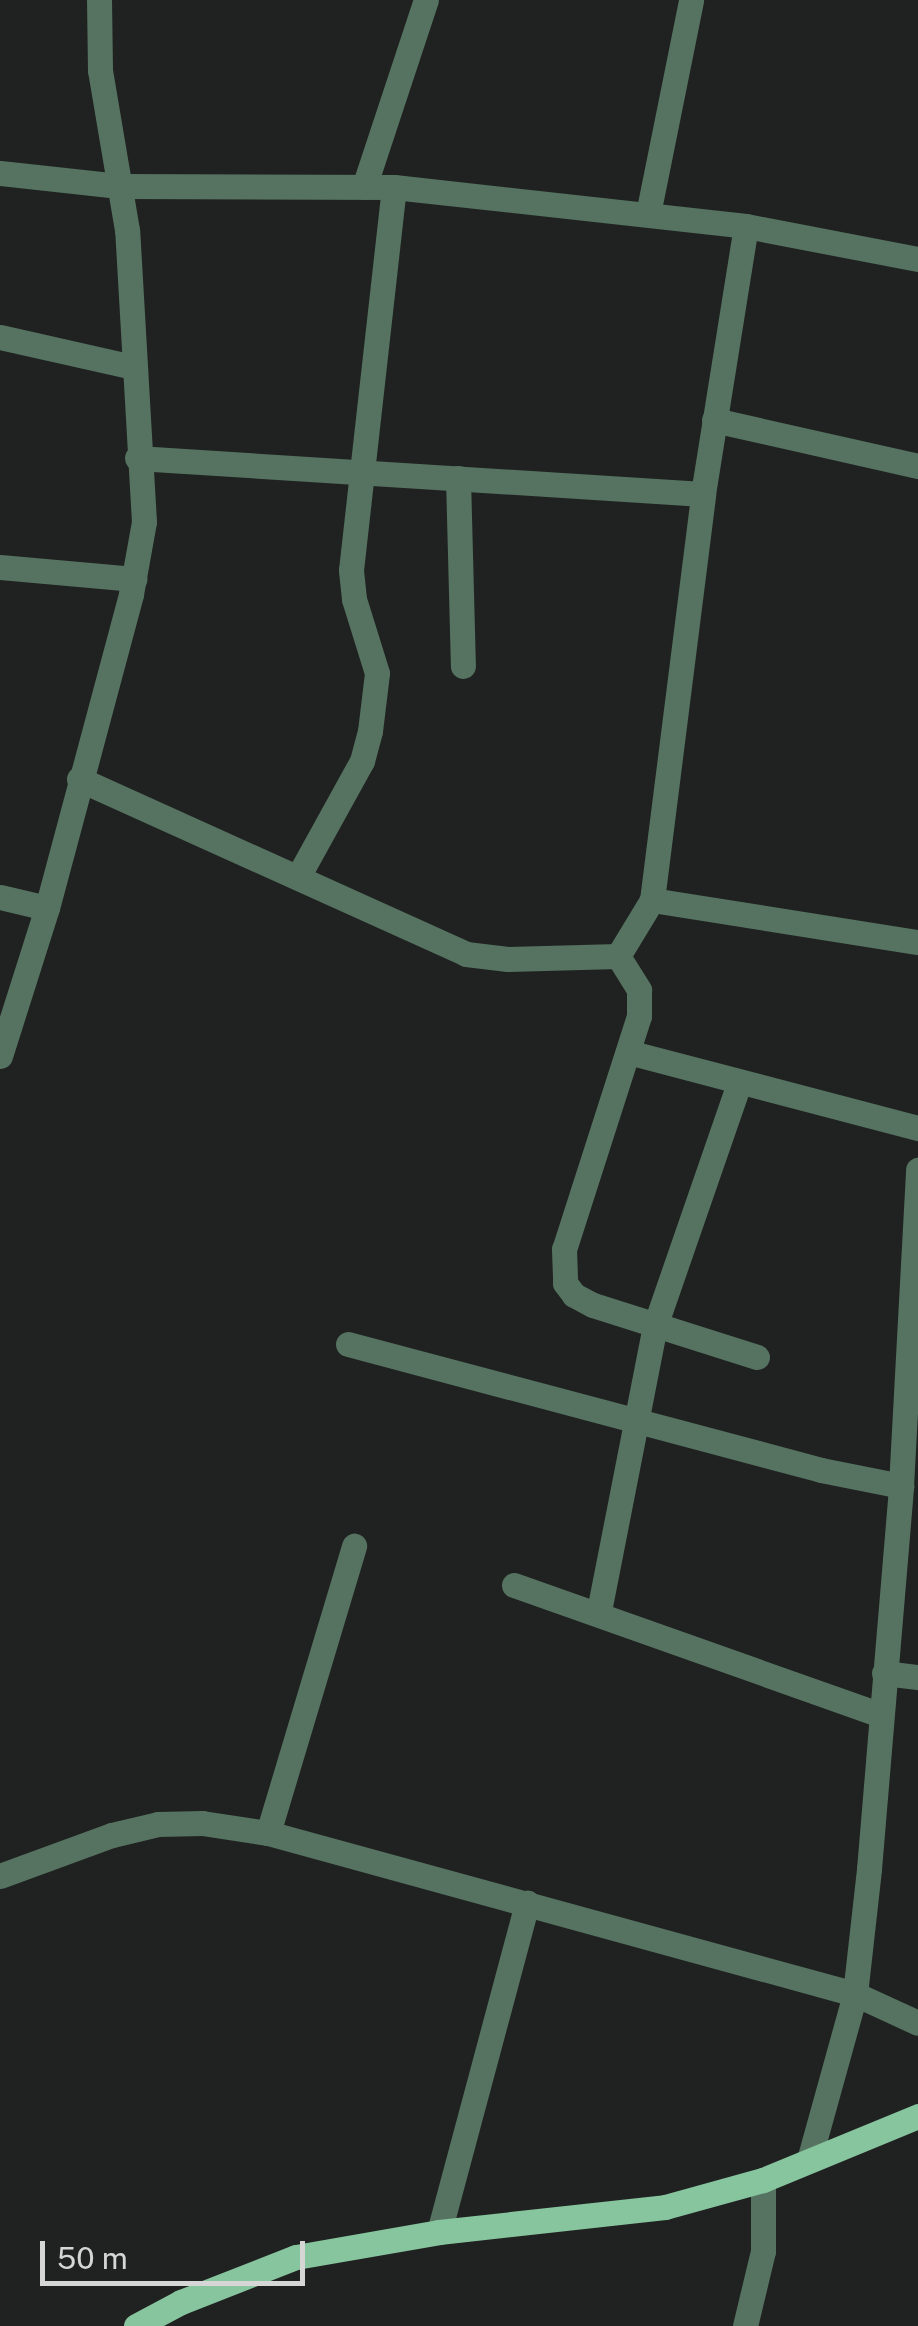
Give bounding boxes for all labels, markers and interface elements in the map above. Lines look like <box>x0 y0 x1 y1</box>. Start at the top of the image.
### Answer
scale bar <box>45 2221 310 2283</box>
text: 50 m <box>57 2240 128 2276</box>

